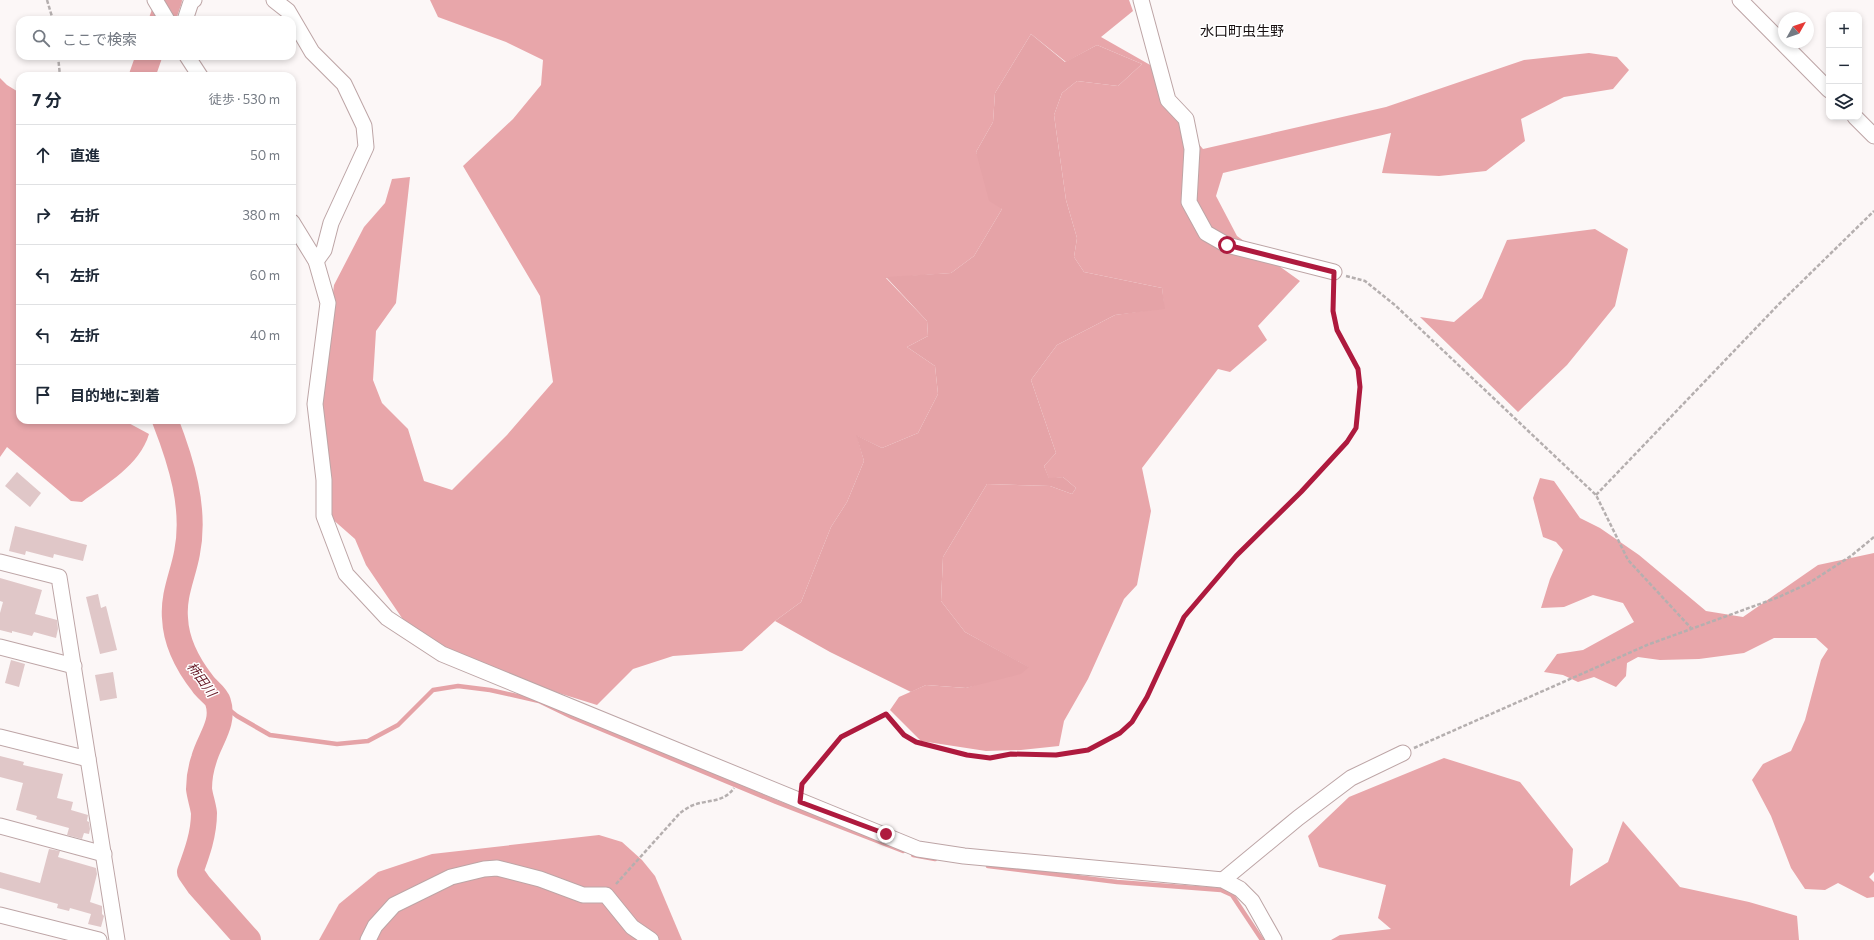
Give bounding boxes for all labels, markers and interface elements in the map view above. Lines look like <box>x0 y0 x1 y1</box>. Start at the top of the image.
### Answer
north arrow <box>1778 12 1814 48</box>
map controls <box>1826 12 1862 120</box>
button: + <box>1826 12 1862 48</box>
search box <box>16 16 296 60</box>
district label: 水口町虫生野 <box>1200 22 1284 39</box>
icon: search <box>30 27 52 49</box>
text: ここで検索 <box>62 30 137 48</box>
button: − <box>1826 48 1862 84</box>
button: layers <box>1826 84 1862 120</box>
text: 7 分 <box>32 89 62 110</box>
text: 徒歩 · 530 m <box>209 91 280 107</box>
icon: ahead <box>32 144 54 166</box>
text: 直進 <box>70 146 100 164</box>
text: 50 m <box>250 147 280 163</box>
icon: right <box>32 204 54 226</box>
text: 右折 <box>70 206 100 224</box>
text: 380 m <box>242 207 280 223</box>
route start <box>1218 236 1236 254</box>
icon: left <box>32 264 54 286</box>
text: 左折 <box>70 266 100 284</box>
text: 60 m <box>250 267 280 283</box>
icon: left <box>32 324 54 346</box>
text: 左折 <box>70 326 100 344</box>
text: 40 m <box>250 327 280 343</box>
icon: arrive <box>32 384 54 406</box>
text: 目的地に到着 <box>70 386 160 404</box>
water label: 柿田川 <box>184 659 221 701</box>
route end <box>877 825 895 843</box>

